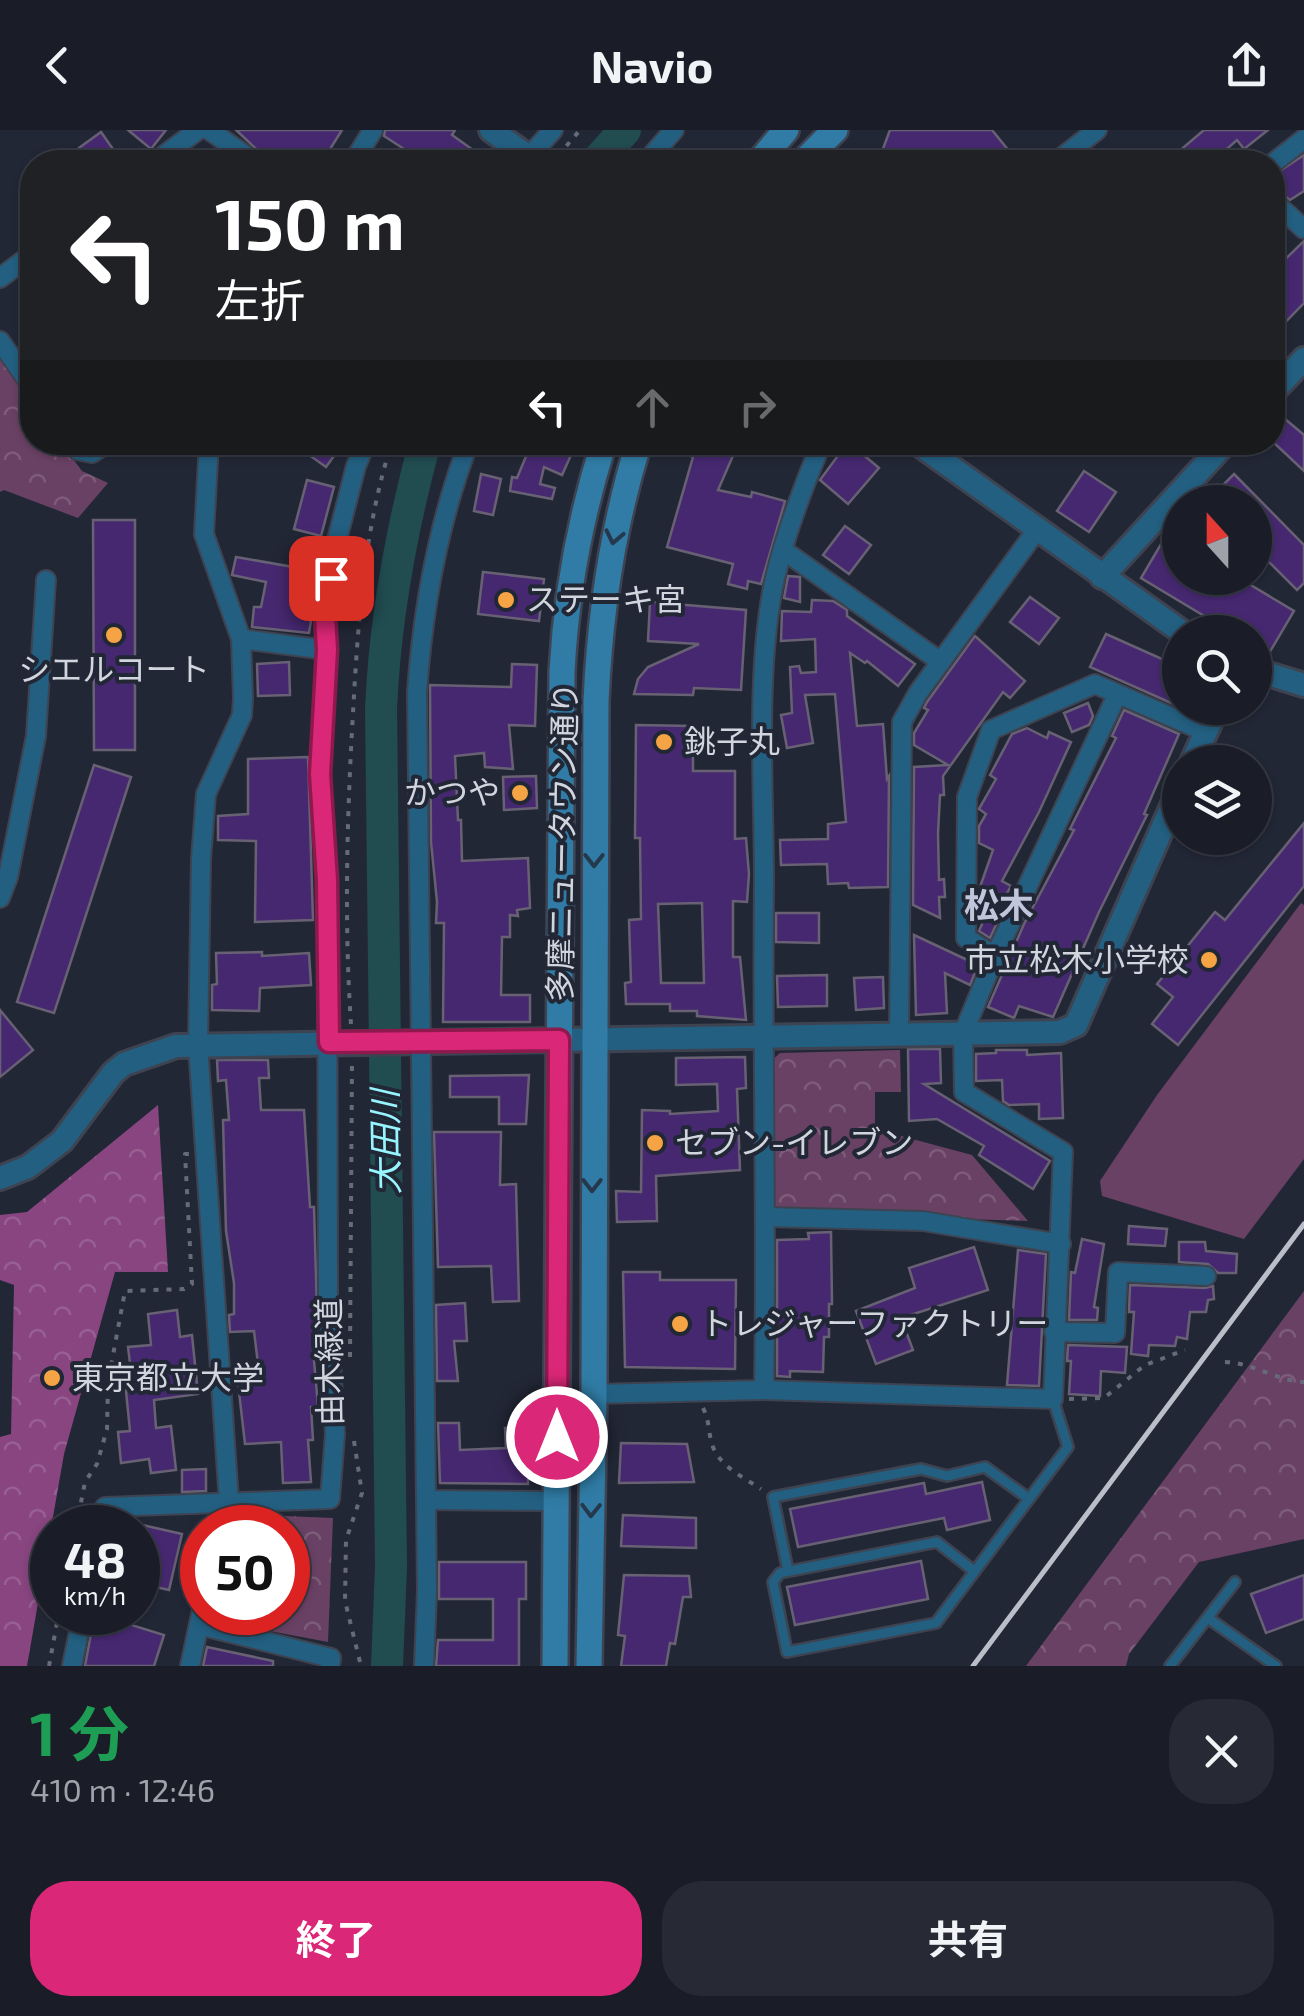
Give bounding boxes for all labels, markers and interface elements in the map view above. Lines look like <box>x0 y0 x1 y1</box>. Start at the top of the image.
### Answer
icon: back <box>30 38 85 93</box>
text: Navio <box>591 38 713 92</box>
icon: share <box>1219 38 1274 93</box>
text: 150 m <box>215 180 405 264</box>
icon: left <box>50 190 180 320</box>
text: 左折 <box>215 272 305 326</box>
icon: left <box>520 380 575 435</box>
icon: ahead <box>625 380 680 435</box>
icon: right <box>730 380 785 435</box>
north arrow <box>1162 485 1272 595</box>
map controls <box>1162 485 1272 855</box>
one-way arrow <box>605 528 626 545</box>
pin <box>289 536 374 621</box>
icon: arrive <box>304 551 359 606</box>
place label: ステーキ宮 <box>526 579 686 617</box>
marker: ステーキ宮 <box>495 589 517 611</box>
button: search <box>1162 615 1272 725</box>
marker: シエルコート <box>103 624 125 646</box>
place label: シエルコート <box>18 649 210 687</box>
street label: 多摩ニュータウン通り <box>539 682 583 1002</box>
place label: 銚子丸 <box>684 721 780 759</box>
marker: 銚子丸 <box>653 731 675 753</box>
button: layers <box>1162 745 1272 855</box>
place label: かつや <box>404 772 500 810</box>
marker: かつや <box>509 782 531 804</box>
one-way arrow <box>584 853 605 869</box>
district label: 松木 <box>964 883 1034 925</box>
place label: 市立松木小学校 <box>965 939 1189 977</box>
marker: 市立松木小学校 <box>1198 949 1220 971</box>
water label: 大田川 <box>362 1085 406 1195</box>
place label: セブン-イレブン <box>675 1122 913 1160</box>
marker: セブン-イレブン <box>644 1132 666 1154</box>
one-way arrow <box>581 1178 603 1194</box>
street label: 由木緑道 <box>308 1298 348 1426</box>
place label: トレジャーファクトリー <box>700 1303 1048 1341</box>
marker: トレジャーファクトリー <box>669 1313 691 1335</box>
place label: 東京都立大学 <box>72 1357 264 1395</box>
marker: 東京都立大学 <box>41 1367 63 1389</box>
position arrow <box>505 1385 609 1489</box>
one-way arrow <box>581 1503 602 1519</box>
speed limit sign: 50 <box>180 1505 310 1635</box>
text: 48 <box>64 1528 127 1588</box>
text: km/h <box>64 1580 126 1610</box>
text: 1 分 <box>30 1696 129 1768</box>
button: close <box>1169 1699 1274 1804</box>
text: 410 m · 12:46 <box>30 1770 215 1808</box>
button: 終了 <box>30 1881 642 1996</box>
button: 共有 <box>662 1881 1274 1996</box>

